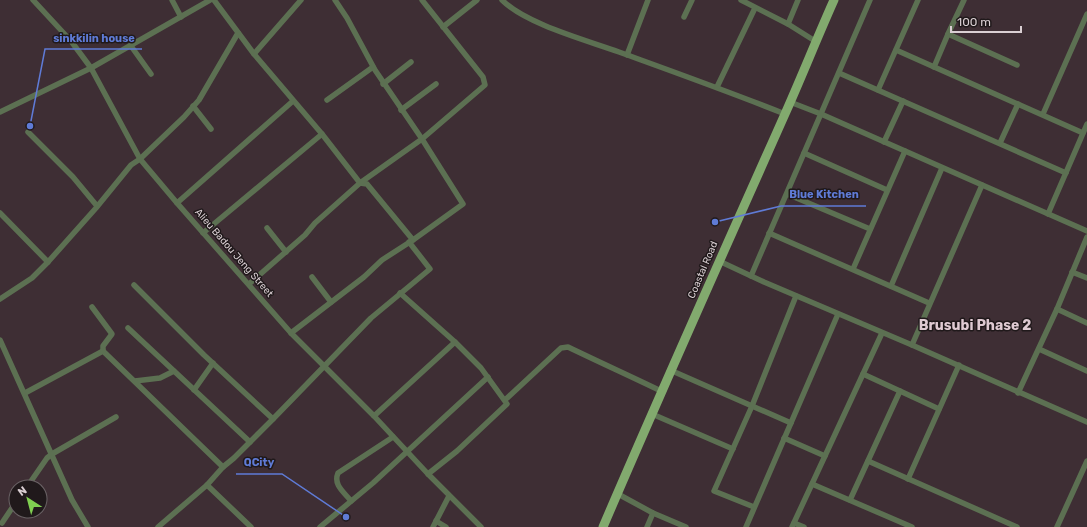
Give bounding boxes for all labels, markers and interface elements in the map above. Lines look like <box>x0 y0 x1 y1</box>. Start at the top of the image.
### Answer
scale bar <box>951 8 1021 34</box>
text: 100 m <box>957 15 991 29</box>
callout: sinkkilin house <box>45 26 142 49</box>
text: sinkkilin house <box>53 32 135 45</box>
callout: Blue Kitchen <box>781 183 866 206</box>
text: Blue Kitchen <box>789 188 859 201</box>
street label: Alieu Badou Jeng Street <box>192 206 276 300</box>
street label: Coastal Road <box>686 240 720 300</box>
district label: Brusubi Phase 2 <box>919 317 1031 334</box>
callout: QCity <box>236 451 282 474</box>
text: QCity <box>244 456 275 469</box>
north arrow <box>8 479 48 519</box>
text: N <box>15 484 30 499</box>

